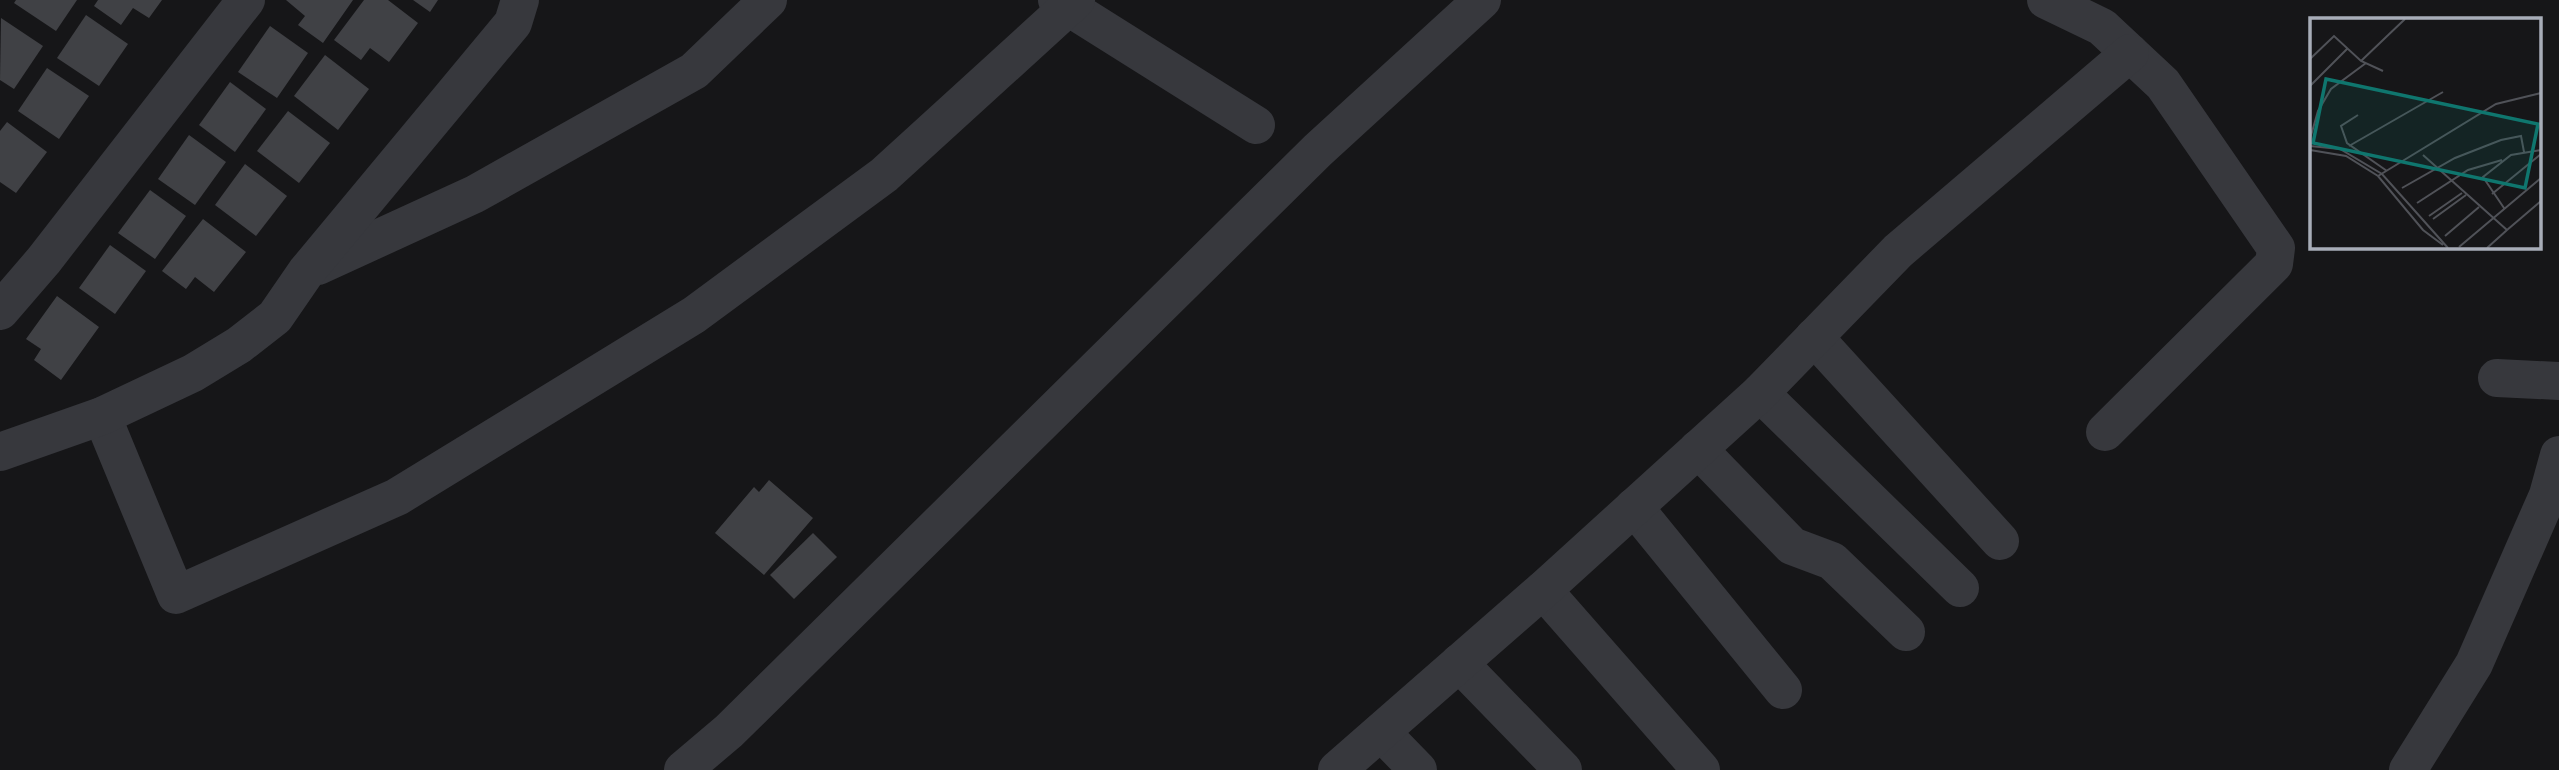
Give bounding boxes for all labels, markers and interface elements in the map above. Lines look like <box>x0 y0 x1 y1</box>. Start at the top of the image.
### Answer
inset map <box>2310 18 2542 248</box>

